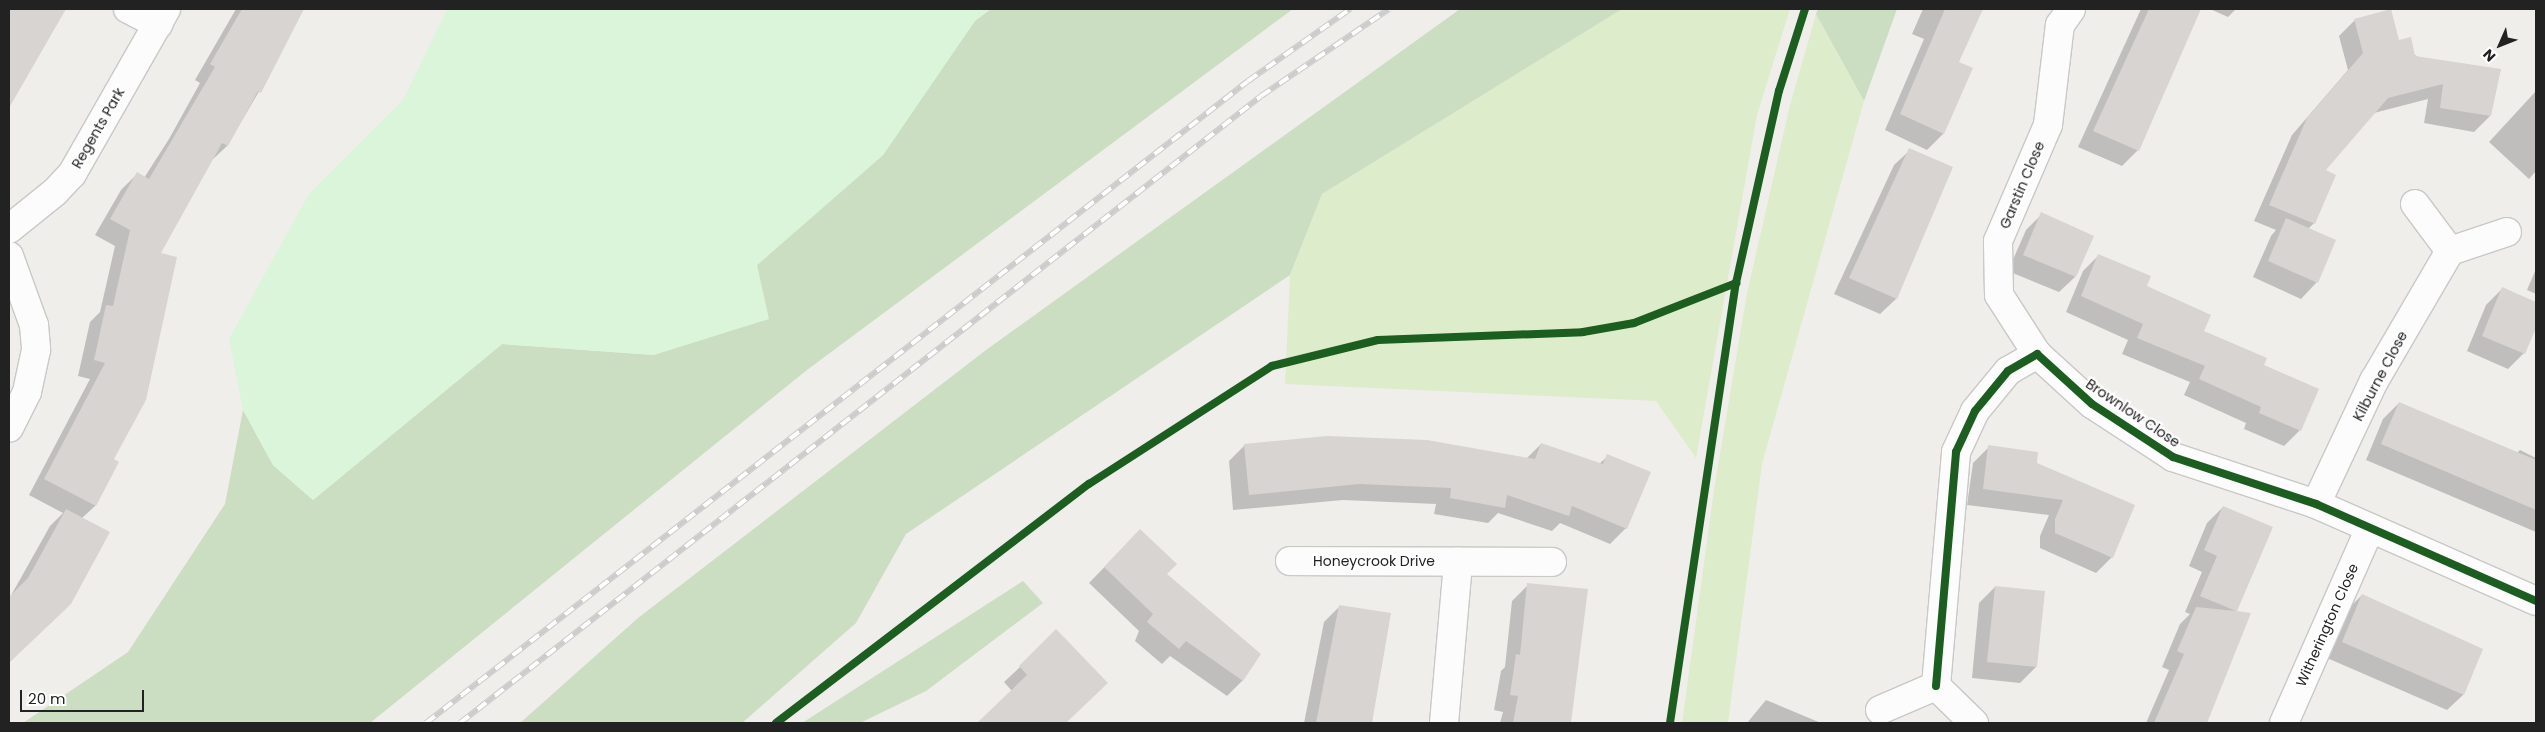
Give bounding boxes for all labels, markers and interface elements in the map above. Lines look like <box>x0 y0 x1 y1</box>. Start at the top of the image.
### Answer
north arrow <box>2475 20 2525 70</box>
text: N <box>2478 45 2500 66</box>
street label: Regents Park <box>68 85 128 171</box>
street label: Garstin Close <box>1996 139 2048 231</box>
street label: Kilburne Close <box>2349 328 2411 424</box>
street label: Brownlow Close <box>2083 375 2183 451</box>
street label: Honeycrook Drive <box>1313 553 1435 569</box>
street label: Witherington Close <box>2292 561 2362 689</box>
scale bar <box>22 680 146 712</box>
text: 20 m <box>28 688 66 709</box>

